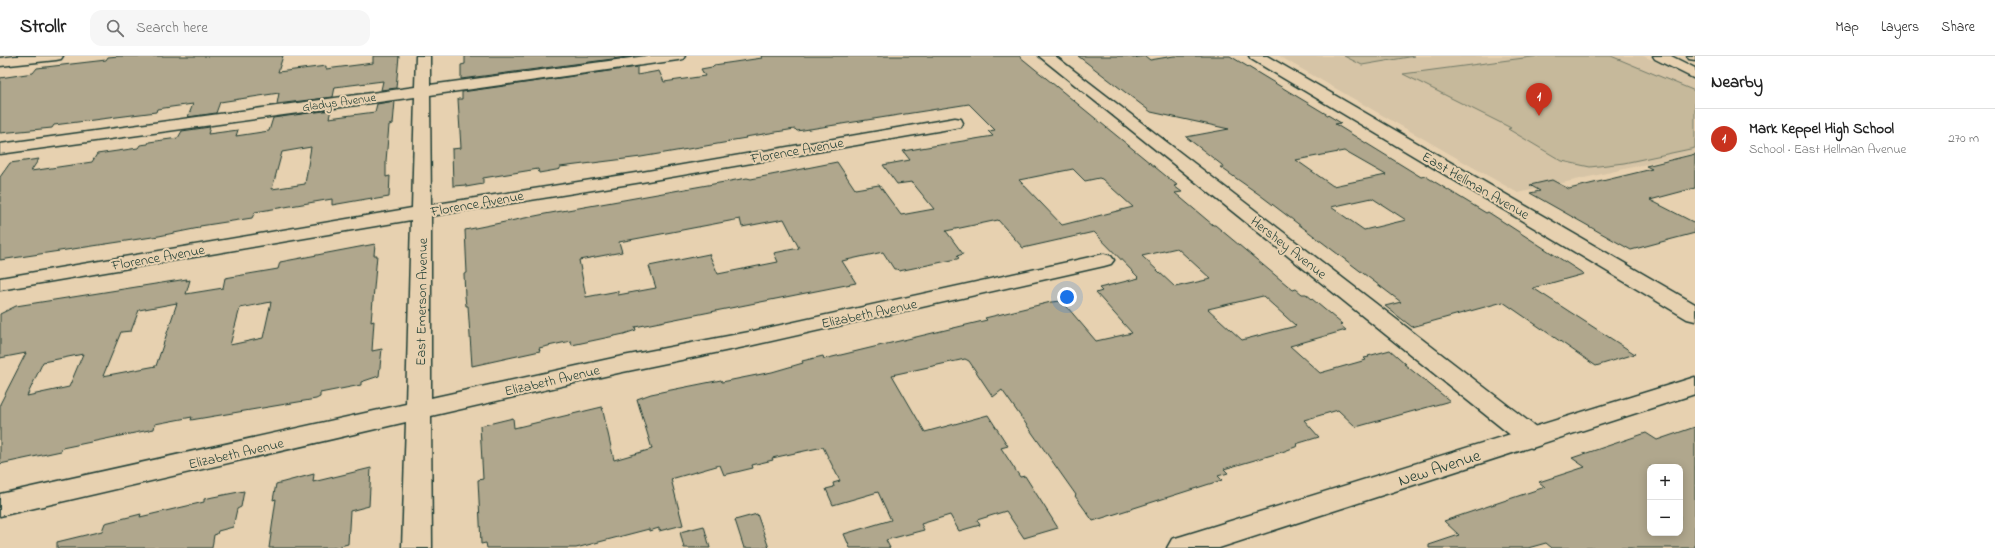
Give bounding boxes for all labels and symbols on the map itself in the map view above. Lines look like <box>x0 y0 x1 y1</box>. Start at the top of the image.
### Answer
pin: 1 <box>1526 83 1552 116</box>
street label: Gladys Avenue <box>301 89 378 118</box>
street label: Florence Avenue <box>748 133 846 170</box>
street label: East Hellman Avenue <box>1418 147 1534 226</box>
street label: Florence Avenue <box>428 186 526 223</box>
street label: Hershey Avenue <box>1245 212 1331 286</box>
street label: East Emerson Avenue <box>411 237 434 366</box>
street label: Florence Avenue <box>109 240 207 277</box>
your location <box>1057 287 1077 307</box>
street label: Elizabeth Avenue <box>820 294 920 335</box>
street label: Elizabeth Avenue <box>503 360 603 403</box>
street label: Elizabeth Avenue <box>187 433 287 476</box>
street label: New Avenue <box>1395 443 1484 493</box>

